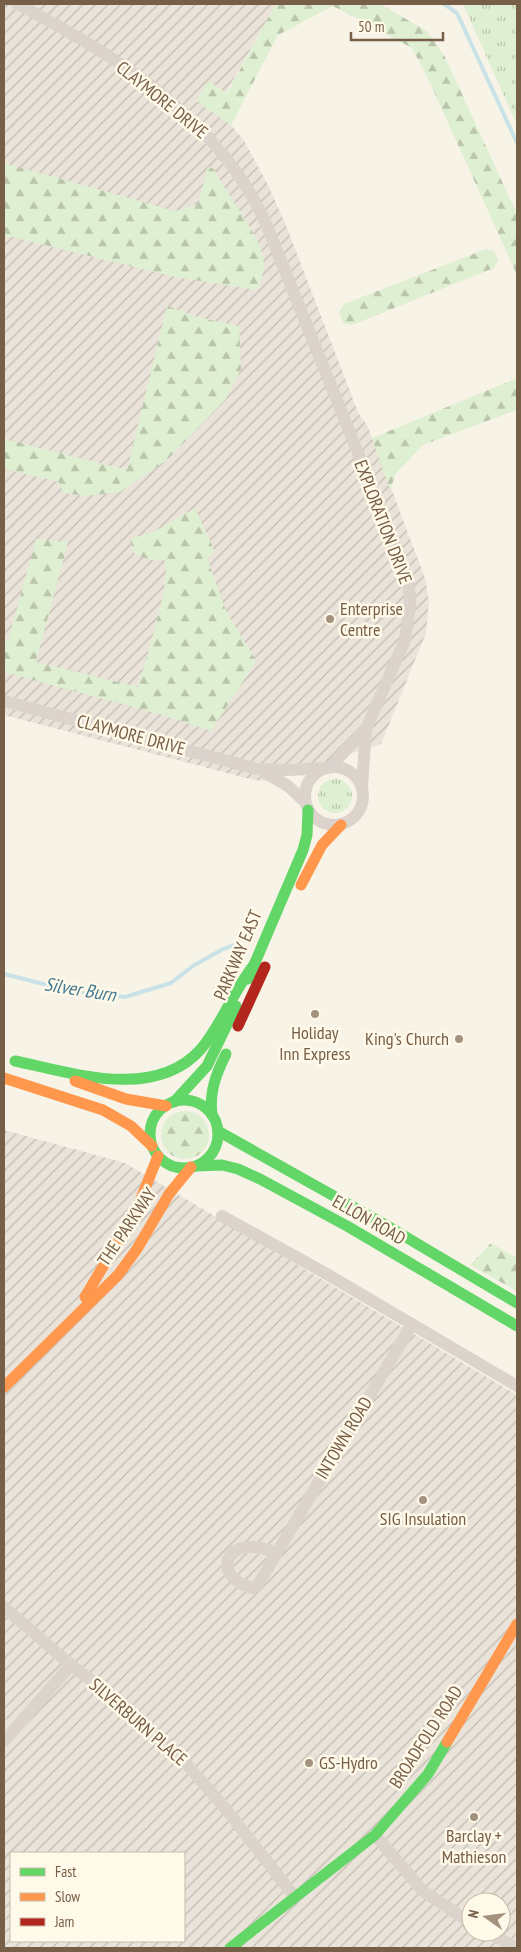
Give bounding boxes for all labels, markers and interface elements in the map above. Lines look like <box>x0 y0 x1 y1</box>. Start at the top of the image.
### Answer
scale bar <box>351 10 444 42</box>
text: 50 m <box>358 17 384 36</box>
street label: CLAYMORE DRIVE <box>112 56 213 144</box>
street label: EXPLORATION DRIVE <box>349 457 418 587</box>
place label: Enterprise Centre <box>340 597 403 641</box>
marker: Enterprise Centre <box>324 613 336 625</box>
street label: CLAYMORE DRIVE <box>74 709 188 760</box>
street label: PARKWAY EAST <box>208 906 267 1003</box>
water label: Silver Burn <box>43 972 119 1007</box>
marker: Holiday Inn Express <box>309 1008 321 1020</box>
place label: Holiday Inn Express <box>279 1021 351 1065</box>
place label: King's Church <box>365 1027 449 1050</box>
marker: King's Church <box>453 1033 465 1045</box>
street label: THE PARKWAY <box>92 1182 162 1270</box>
street label: ELLON ROAD <box>329 1189 410 1250</box>
street label: INTOWN ROAD <box>310 1392 377 1483</box>
marker: SIG Insulation <box>417 1494 429 1506</box>
place label: SIG Insulation <box>380 1507 466 1530</box>
street label: SILVERBURN PLACE <box>85 1673 192 1770</box>
street label: BROADFOLD ROAD <box>384 1681 467 1792</box>
place label: GS-Hydro <box>319 1751 378 1774</box>
marker: GS-Hydro <box>303 1757 315 1769</box>
marker: Barclay + Mathieson <box>468 1811 480 1823</box>
place label: Barclay + Mathieson <box>442 1824 506 1868</box>
legend <box>10 1852 185 1942</box>
text: Fast <box>55 1862 76 1881</box>
text: Slow <box>55 1887 80 1906</box>
north arrow <box>461 1892 511 1942</box>
text: N <box>464 1908 483 1920</box>
text: Jam <box>54 1912 74 1931</box>

